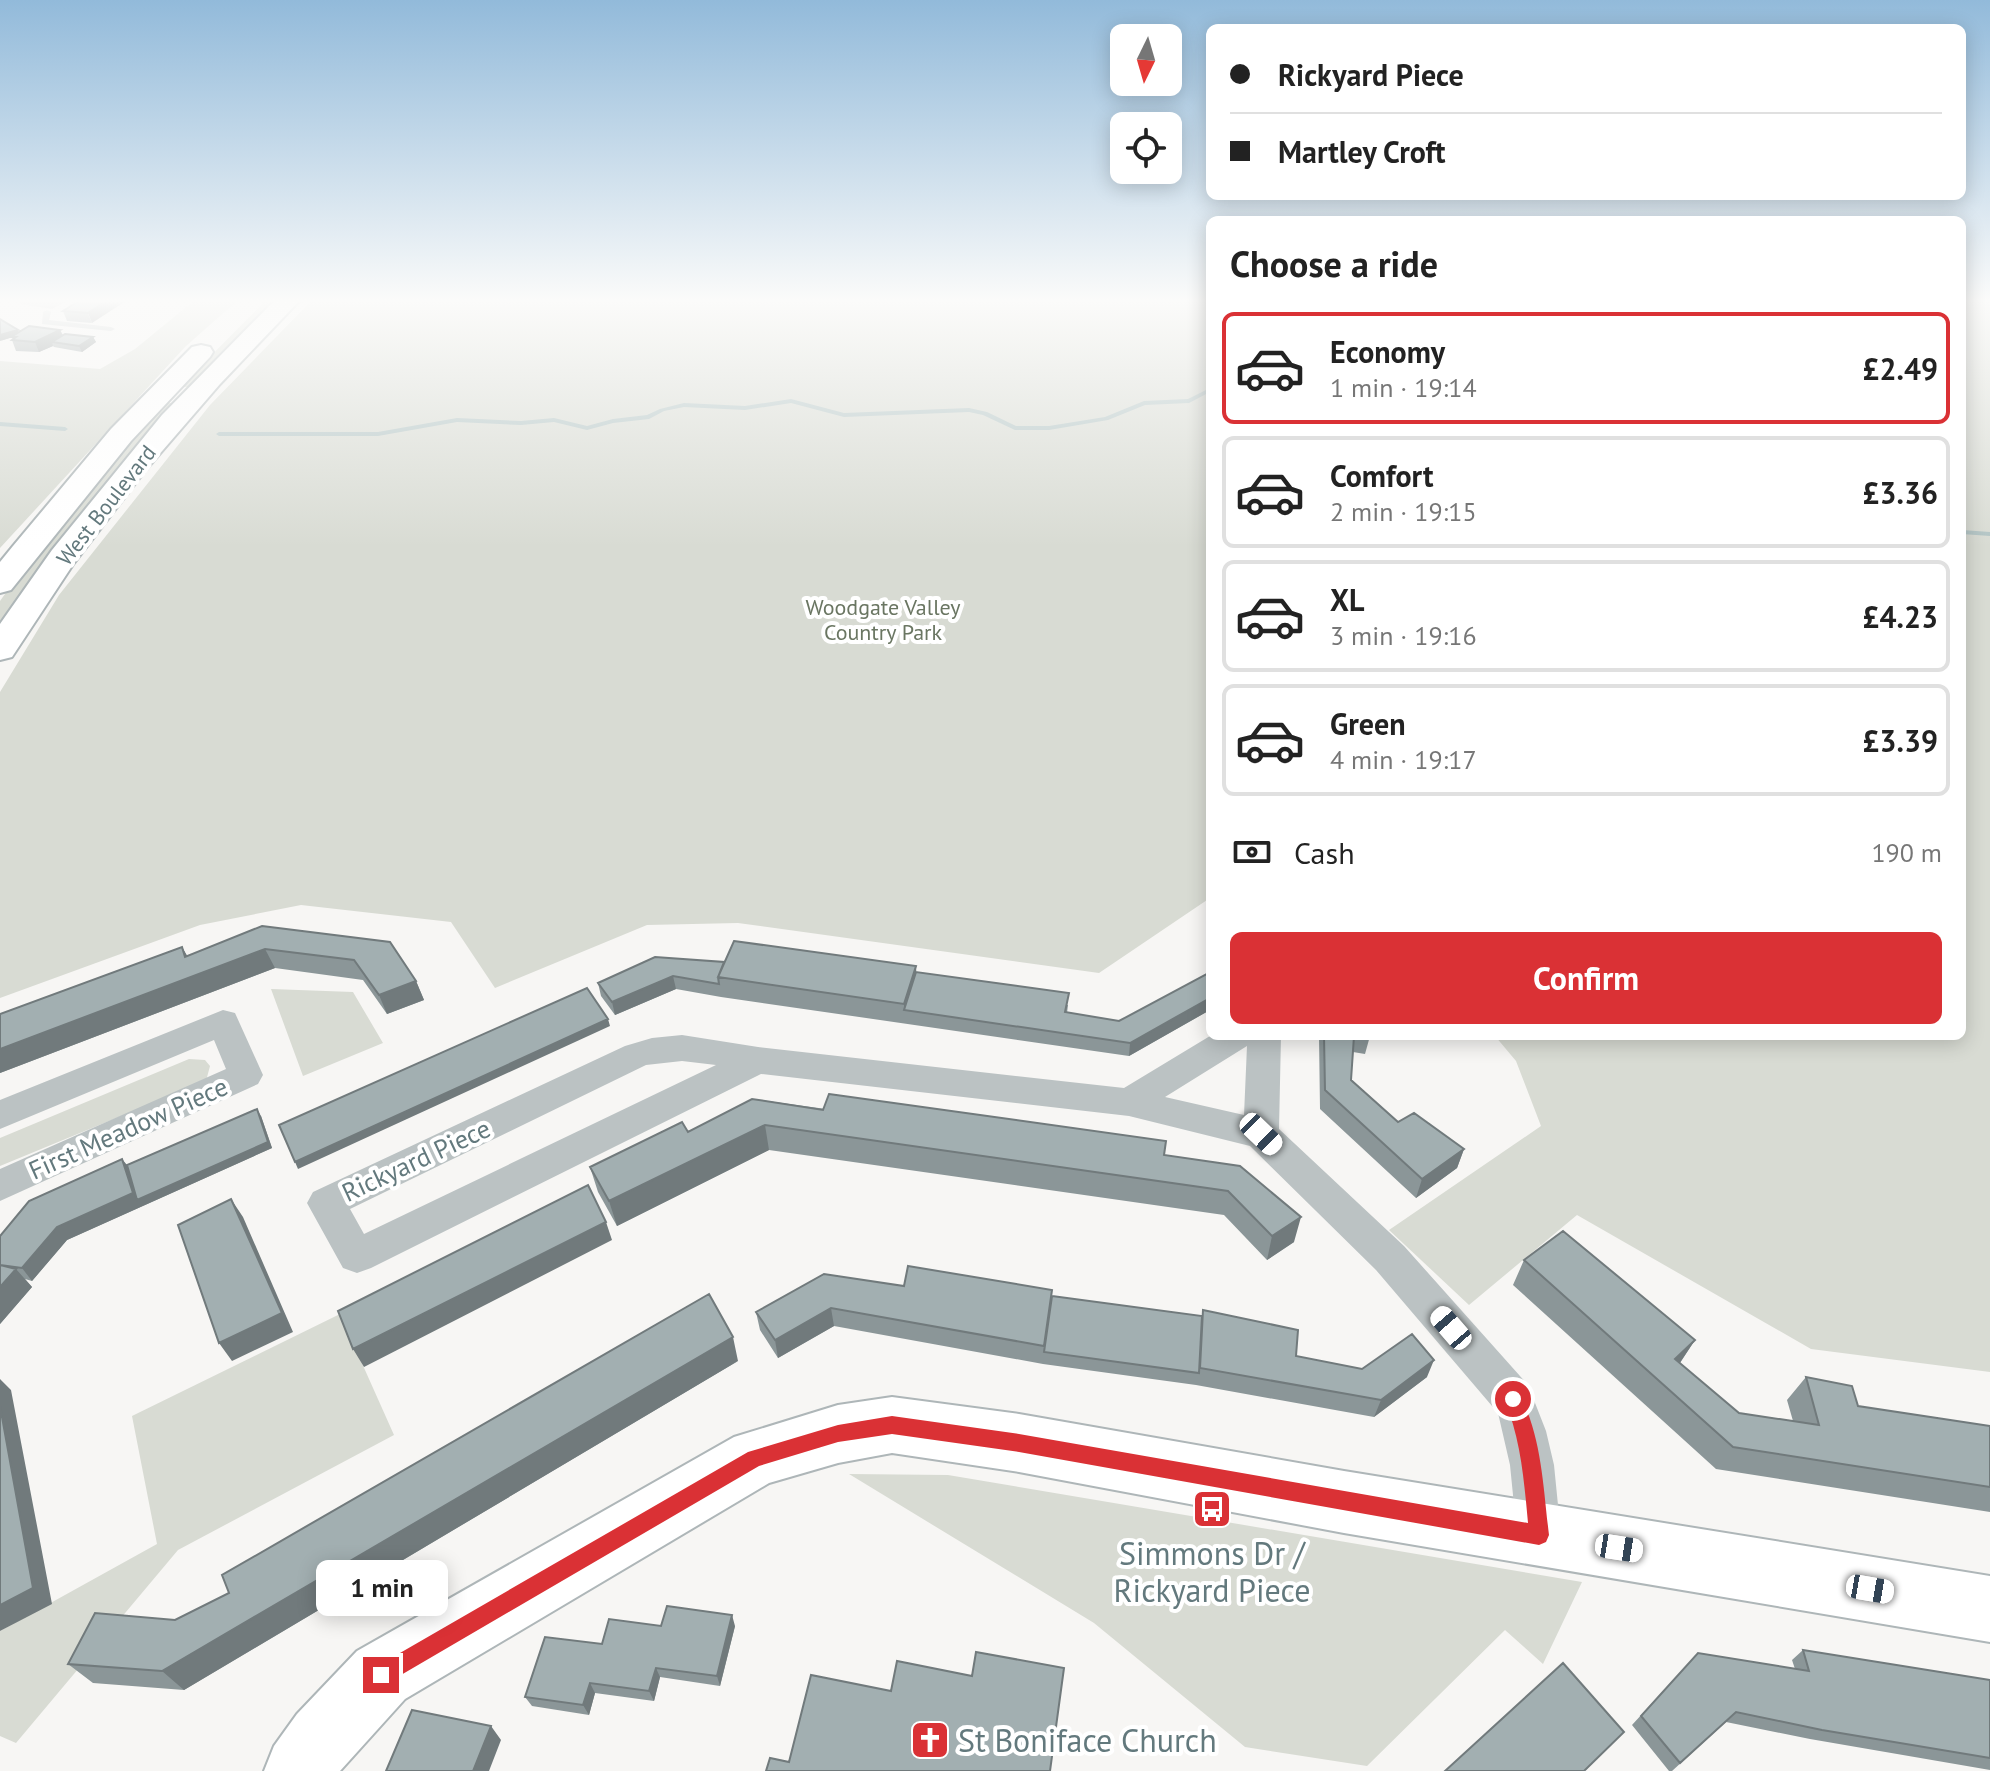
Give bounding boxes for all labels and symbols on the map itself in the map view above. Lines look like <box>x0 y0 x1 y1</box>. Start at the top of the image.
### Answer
north arrow <box>1110 24 1182 96</box>
street label: West Boulevard <box>50 439 162 571</box>
park label: Woodgate Valley Country Park <box>805 593 961 646</box>
street label: First Meadow Piece <box>23 1069 233 1187</box>
car <box>1235 1109 1287 1159</box>
street label: Rickyard Piece <box>337 1111 495 1209</box>
car <box>1426 1302 1476 1354</box>
route start <box>1495 1381 1531 1417</box>
bus stop icon: Simmons Dr / Rickyard Piece <box>1191 1488 1233 1530</box>
place label: Simmons Dr / Rickyard Piece <box>1114 1532 1310 1611</box>
car <box>1593 1532 1645 1564</box>
callout: 1 min <box>315 1559 447 1615</box>
car <box>1844 1573 1896 1605</box>
route end <box>363 1657 399 1693</box>
church icon: St Boniface Church <box>909 1719 951 1761</box>
place label: St Boniface Church <box>958 1719 1217 1761</box>

